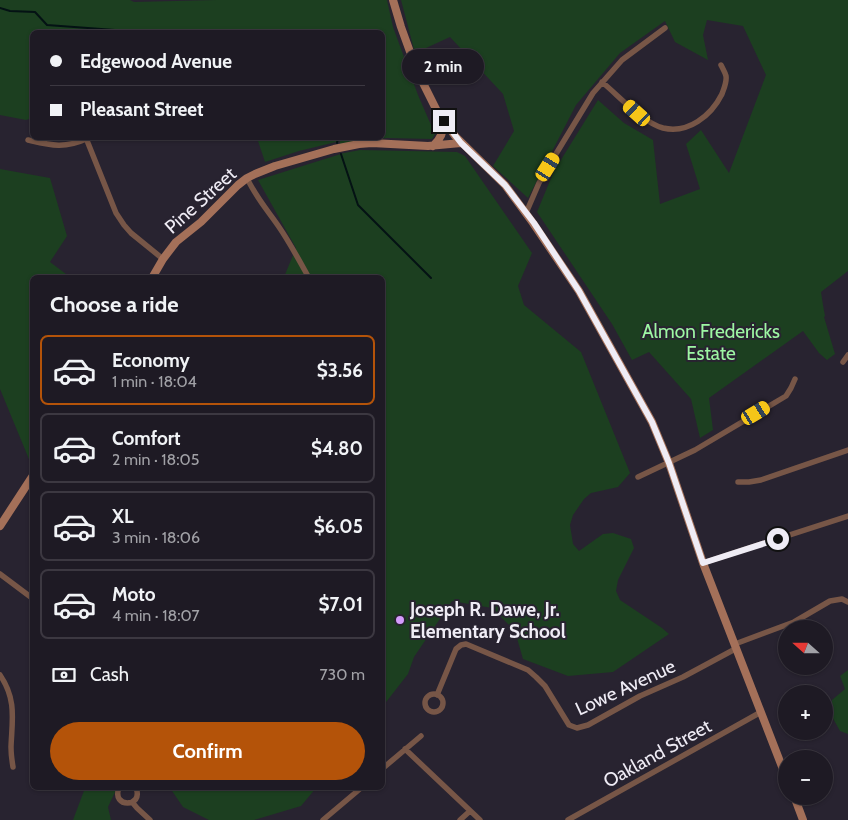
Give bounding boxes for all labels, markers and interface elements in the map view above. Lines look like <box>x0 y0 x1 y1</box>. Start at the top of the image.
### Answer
callout: 2 min <box>403 48 485 84</box>
text: Edgewood Avenue <box>80 50 232 73</box>
text: 2 min <box>424 57 462 76</box>
car <box>620 97 653 129</box>
text: Pleasant Street <box>80 98 204 121</box>
route end <box>433 110 455 132</box>
car <box>533 150 562 184</box>
street label: Pine Street <box>160 162 241 238</box>
text: Choose a ride <box>50 291 179 318</box>
park label: Almon Fredericks Estate <box>642 320 780 365</box>
icon: car <box>52 348 97 393</box>
text: Economy <box>112 349 190 372</box>
text: $3.56 <box>317 359 363 382</box>
text: 1 min · 18:04 <box>112 372 197 391</box>
car <box>739 399 772 427</box>
icon: car <box>52 426 97 471</box>
text: Comfort <box>112 427 181 450</box>
text: $4.80 <box>311 437 363 460</box>
text: 2 min · 18:05 <box>112 450 199 469</box>
icon: car <box>52 504 97 549</box>
text: XL <box>112 505 133 528</box>
text: $6.05 <box>314 515 363 538</box>
text: 3 min · 18:06 <box>112 528 200 547</box>
route start <box>767 528 789 550</box>
icon: car <box>52 582 97 627</box>
text: Moto <box>112 583 156 606</box>
text: $7.01 <box>318 593 363 616</box>
place label: Joseph R. Dawe, Jr. Elementary School <box>409 598 566 643</box>
text: 4 min · 18:07 <box>112 606 200 625</box>
marker: Joseph R. Dawe, Jr. Elementary School <box>394 614 406 626</box>
north arrow <box>778 620 832 675</box>
map controls <box>778 620 833 805</box>
street label: Lowe Avenue <box>572 654 679 721</box>
icon: cash <box>50 661 78 689</box>
text: Cash <box>90 663 129 686</box>
text: 730 m <box>319 665 365 684</box>
button: + <box>778 685 833 740</box>
street label: Oakland Street <box>599 714 716 793</box>
button: Confirm <box>50 722 365 780</box>
button: − <box>778 750 833 805</box>

